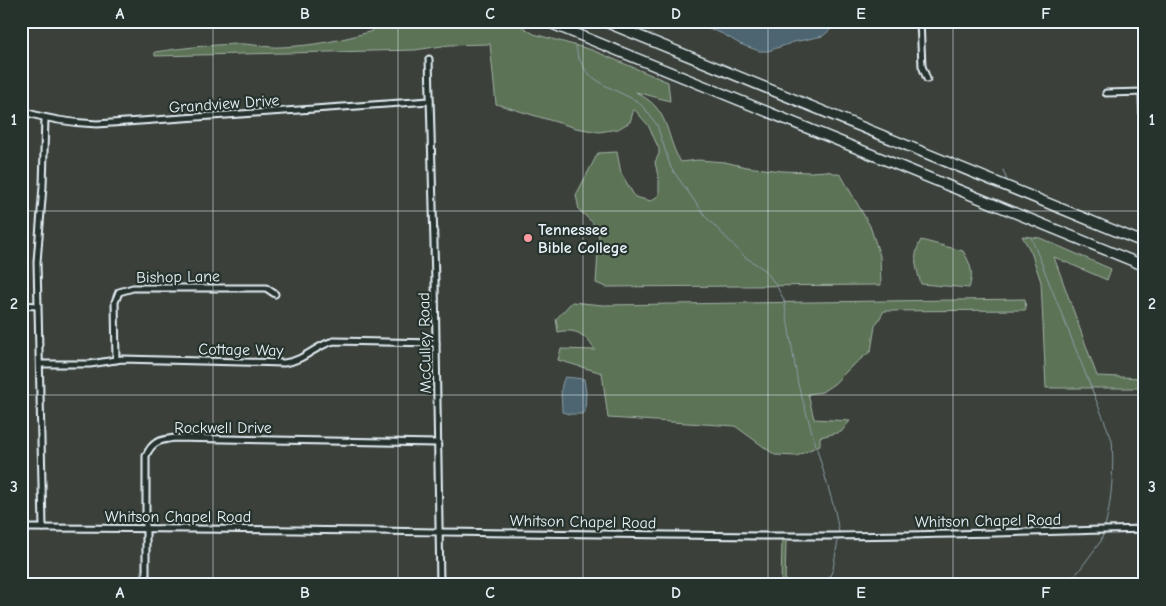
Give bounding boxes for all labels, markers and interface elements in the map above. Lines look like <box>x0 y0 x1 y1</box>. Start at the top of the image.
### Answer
text: A <box>116 5 125 23</box>
text: B <box>300 5 310 23</box>
text: C <box>485 5 495 23</box>
text: D <box>671 5 681 23</box>
text: E <box>856 5 866 23</box>
text: F <box>1041 5 1051 23</box>
street label: Grandview Drive <box>168 91 280 117</box>
text: 1 <box>11 111 17 129</box>
text: 1 <box>1149 111 1155 129</box>
place label: Tennessee Bible College <box>538 221 627 257</box>
marker: Tennessee Bible College <box>522 232 534 244</box>
street label: Bishop Lane <box>136 267 220 287</box>
street label: McCulley Road <box>415 292 435 394</box>
text: 2 <box>10 295 18 313</box>
text: 2 <box>1148 295 1156 313</box>
street label: Cottage Way <box>198 340 285 360</box>
street label: Rockwell Drive <box>174 419 272 437</box>
text: 3 <box>10 478 18 496</box>
text: 3 <box>1148 478 1156 496</box>
street label: Whitson Chapel Road <box>105 508 251 526</box>
street label: Whitson Chapel Road <box>915 511 1061 531</box>
street label: Whitson Chapel Road <box>510 512 656 532</box>
text: A <box>116 584 125 602</box>
text: B <box>300 584 310 602</box>
text: C <box>485 584 495 602</box>
text: D <box>671 584 681 602</box>
text: E <box>856 584 866 602</box>
text: F <box>1041 584 1051 602</box>

